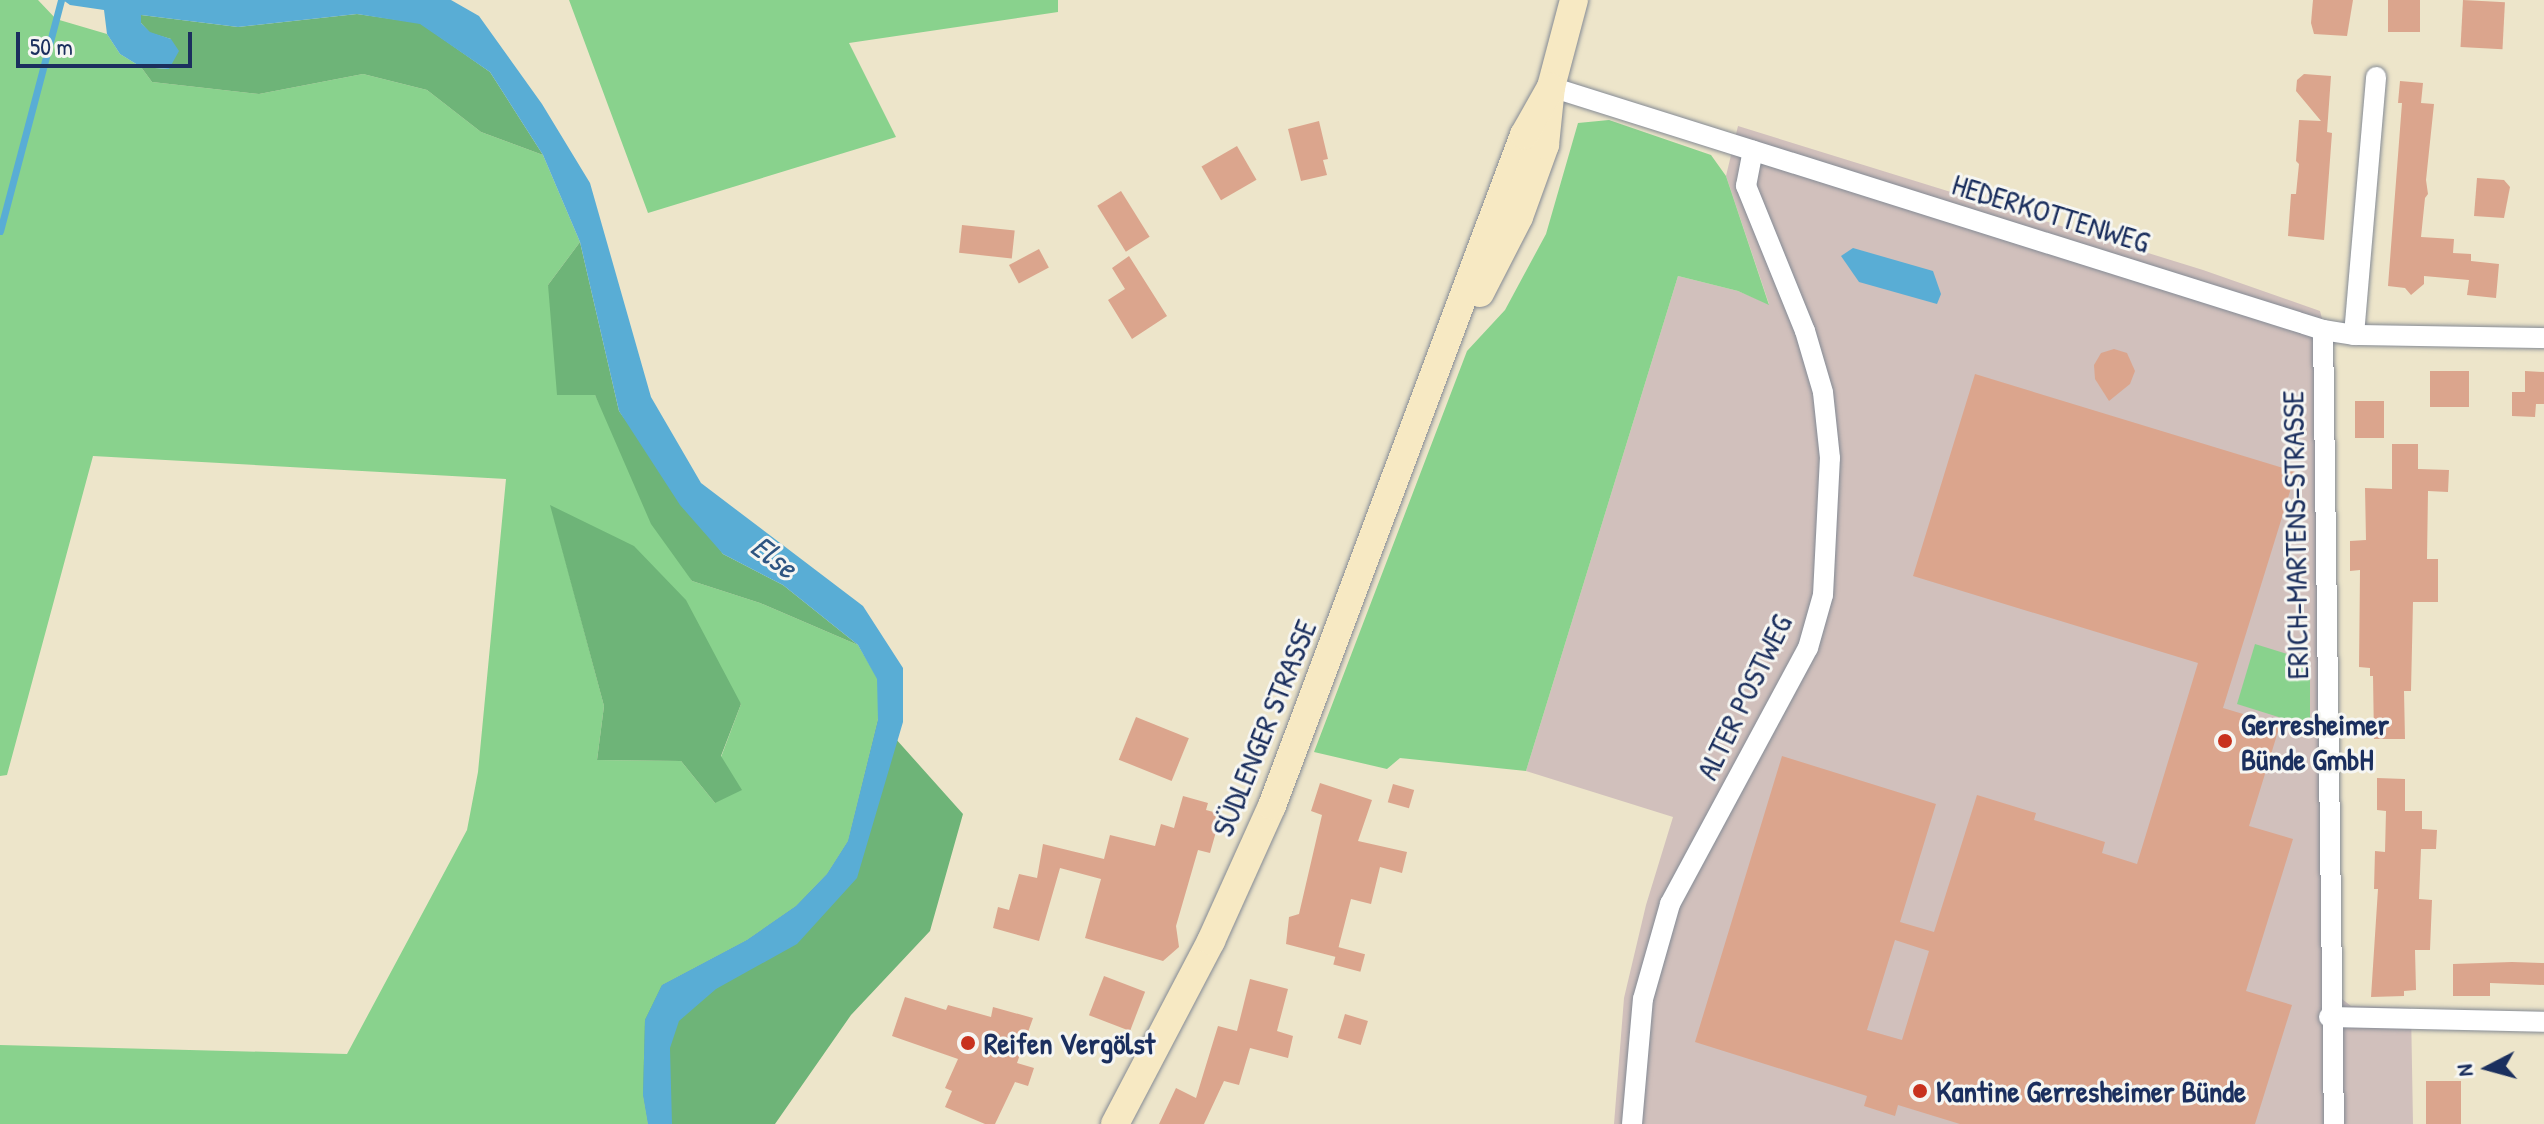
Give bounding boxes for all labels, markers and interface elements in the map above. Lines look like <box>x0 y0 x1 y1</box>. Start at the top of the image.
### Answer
scale bar <box>20 16 196 66</box>
text: 50 m <box>30 30 73 62</box>
street label: HEDERKOTTENWEG <box>1948 166 2154 260</box>
street label: ERICH-MARTENS-STRASSE <box>2274 390 2316 680</box>
water label: Else <box>743 527 805 587</box>
street label: ALTER POSTWEG <box>1689 609 1799 785</box>
street label: SÜDLENGER STRASSE <box>1204 615 1324 841</box>
place label: Gerresheimer Bünde GmbH <box>2241 706 2389 776</box>
marker: Gerresheimer Bünde GmbH <box>2216 732 2234 750</box>
place label: Reifen Vergölst <box>984 1025 1155 1061</box>
north arrow <box>2448 1028 2528 1108</box>
marker: Reifen Vergölst <box>959 1034 977 1052</box>
text: N <box>2449 1063 2480 1078</box>
place label: Kantine Gerresheimer Bünde <box>1936 1073 2246 1109</box>
marker: Kantine Gerresheimer Bünde <box>1911 1082 1929 1100</box>

